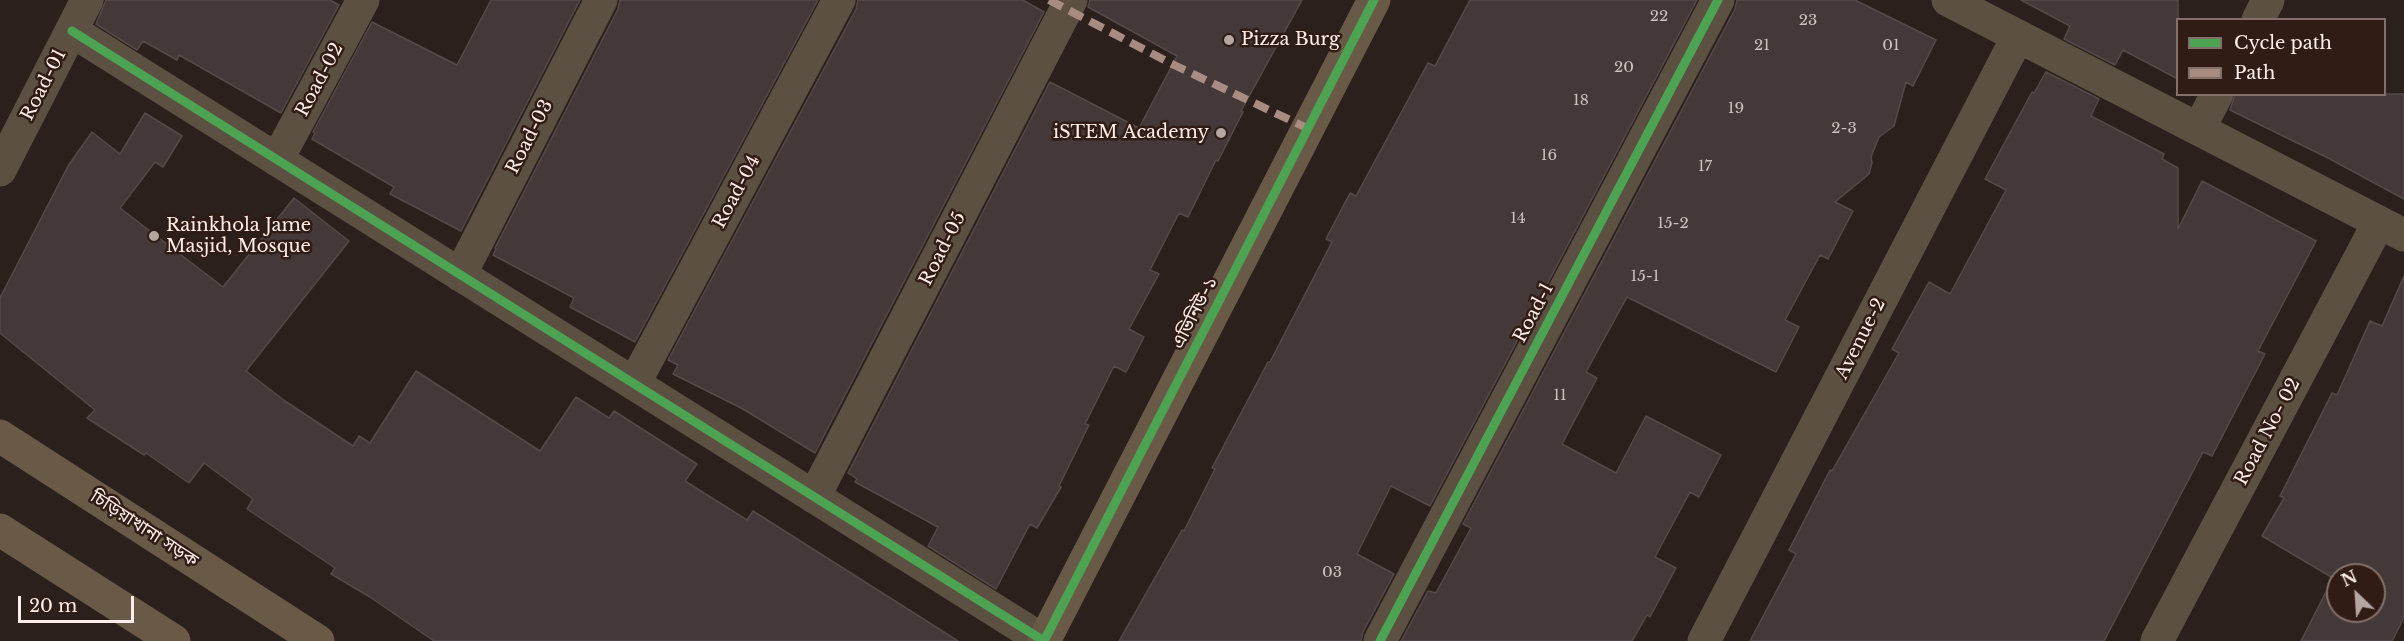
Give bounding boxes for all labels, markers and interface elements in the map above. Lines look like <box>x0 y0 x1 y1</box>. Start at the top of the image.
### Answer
house number: 22 <box>1650 8 1668 26</box>
house number: 23 <box>1799 12 1817 30</box>
legend <box>2176 18 2386 96</box>
place label: Pizza Burg <box>1241 29 1340 51</box>
text: Cycle path <box>2234 32 2332 54</box>
marker: Pizza Burg <box>1222 33 1236 47</box>
house number: 21 <box>1754 37 1770 55</box>
house number: 01 <box>1882 37 1900 55</box>
street label: Road-02 <box>292 40 348 120</box>
street label: Road-01 <box>17 46 71 124</box>
house number: 20 <box>1614 59 1634 77</box>
text: Path <box>2234 62 2275 84</box>
house number: 18 <box>1573 92 1589 110</box>
street label: Road-03 <box>502 96 558 178</box>
house number: 19 <box>1728 100 1744 118</box>
house number: 2-3 <box>1831 120 1857 138</box>
place label: iSTEM Academy <box>1053 122 1209 144</box>
marker: iSTEM Academy <box>1214 126 1228 140</box>
house number: 16 <box>1541 147 1557 165</box>
street label: Road-04 <box>709 152 765 232</box>
house number: 17 <box>1698 158 1712 176</box>
street label: Road-05 <box>915 209 971 289</box>
house number: 14 <box>1510 210 1526 228</box>
place label: Rainkhola Jame Masjid, Mosque <box>166 215 311 258</box>
house number: 15-2 <box>1657 215 1689 233</box>
marker: Rainkhola Jame Masjid, Mosque <box>147 229 161 243</box>
house number: 15-1 <box>1631 268 1659 286</box>
street label: এভিনিউ-১ <box>1168 273 1222 353</box>
street label: Road-1 <box>1509 280 1559 346</box>
street label: Avenue-2 <box>1831 295 1891 383</box>
street label: Road No- 02 <box>2231 375 2305 489</box>
house number: 11 <box>1553 387 1567 405</box>
street label: চিড়িয়াখানা সড়ক <box>86 486 202 572</box>
north arrow <box>2326 563 2386 623</box>
house number: 03 <box>1322 564 1342 582</box>
text: N <box>2338 566 2360 591</box>
scale bar <box>21 584 136 622</box>
text: 20 m <box>29 595 77 617</box>

